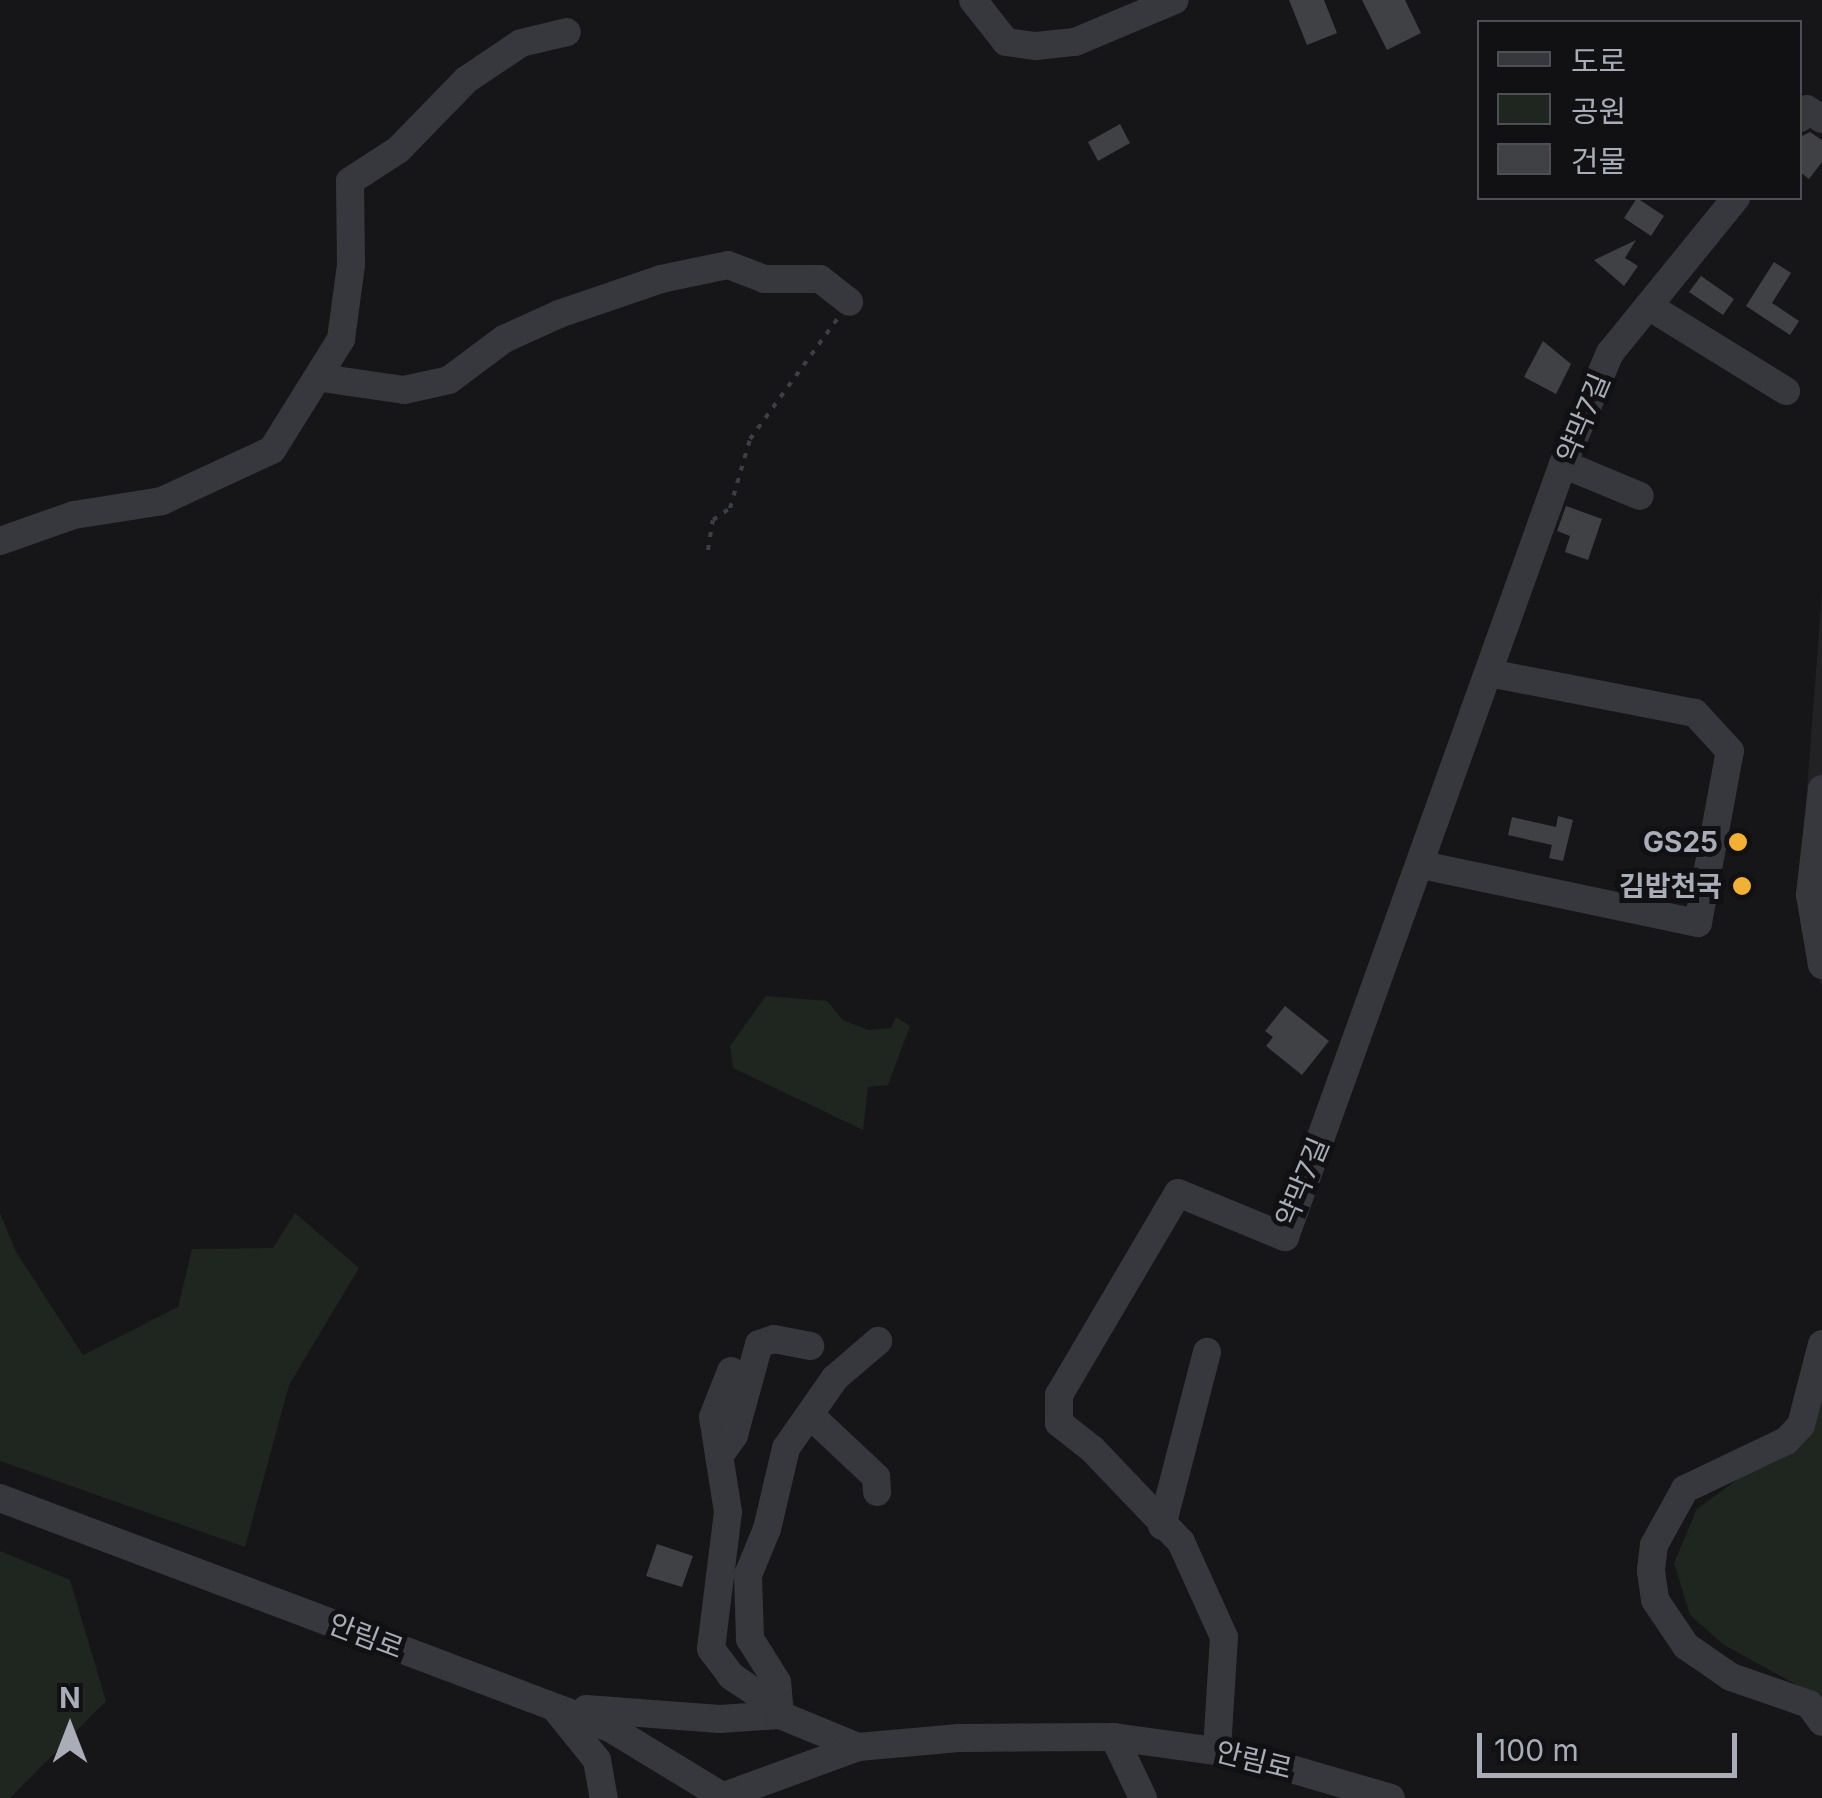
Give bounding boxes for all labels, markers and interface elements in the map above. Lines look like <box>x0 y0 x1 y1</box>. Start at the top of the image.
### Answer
legend <box>1477 20 1802 200</box>
text: 도로 <box>1571 43 1626 79</box>
text: 공원 <box>1571 93 1626 129</box>
text: 건물 <box>1571 143 1626 179</box>
street label: 약막7길 <box>1549 369 1617 467</box>
place label: GS25 <box>1643 825 1718 859</box>
marker: GS25 <box>1727 831 1749 853</box>
place label: 김밥천국 <box>1619 869 1722 903</box>
marker: 김밥천국 <box>1731 875 1753 897</box>
street label: 약막7길 <box>1268 1133 1336 1231</box>
street label: 안림로 <box>324 1606 408 1666</box>
north arrow <box>20 1678 120 1778</box>
text: N <box>59 1681 81 1715</box>
scale bar <box>1482 1713 1742 1775</box>
text: 100 m <box>1494 1732 1579 1768</box>
street label: 안림로 <box>1212 1734 1296 1786</box>

